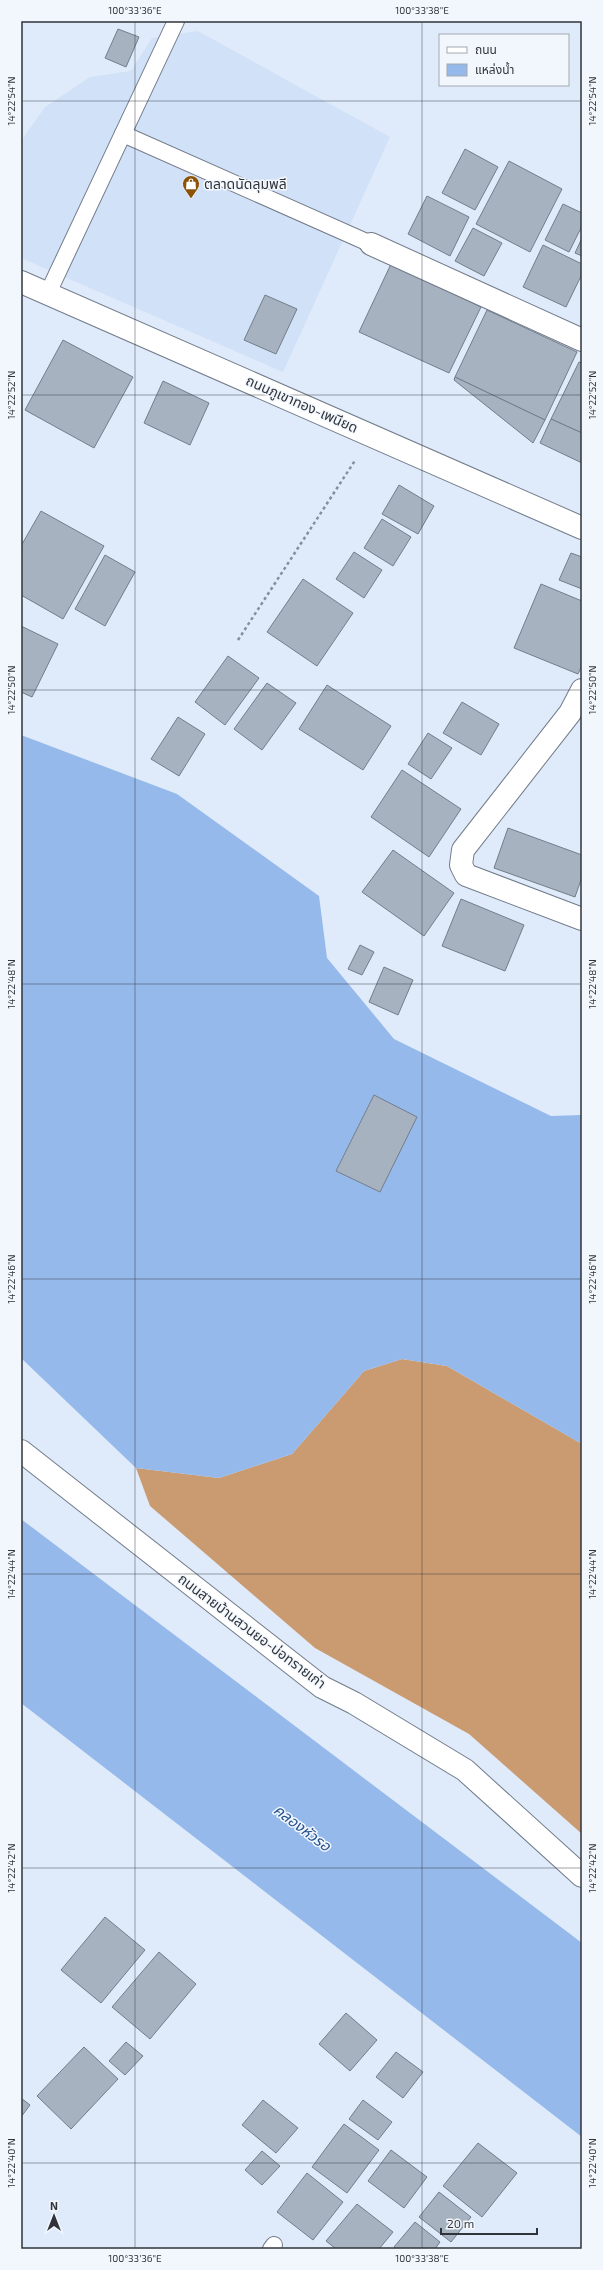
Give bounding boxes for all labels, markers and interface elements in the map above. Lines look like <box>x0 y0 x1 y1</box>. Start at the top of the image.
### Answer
text: 100°33'36"E <box>108 4 162 16</box>
text: 100°33'38"E <box>395 4 449 16</box>
legend <box>439 34 569 86</box>
text: ถนน <box>475 42 497 56</box>
text: แหล่งน้ำ <box>475 61 514 76</box>
text: 14°22'54"N <box>5 76 17 126</box>
text: 14°22'54"N <box>586 76 598 126</box>
shop icon: ตลาดนัดลุมพลี <box>181 174 201 199</box>
place label: ตลาดนัดลุมพลี <box>204 175 287 193</box>
text: 14°22'52"N <box>5 371 17 419</box>
street label: ถนนภูเขาทอง-เพนียด <box>243 371 361 437</box>
text: 14°22'52"N <box>586 371 598 419</box>
text: 14°22'50"N <box>5 665 17 715</box>
text: 14°22'50"N <box>586 665 598 715</box>
text: 14°22'48"N <box>5 959 17 1009</box>
text: 14°22'48"N <box>586 959 598 1009</box>
text: 14°22'46"N <box>5 1254 17 1304</box>
text: 14°22'46"N <box>586 1254 598 1304</box>
text: 14°22'44"N <box>5 1549 17 1599</box>
text: 14°22'44"N <box>586 1549 598 1599</box>
street label: ถนนสายบ้านสวนยอ-บ่อทรายเก่า <box>175 1569 329 1692</box>
water label: คลองหัวรอ <box>271 1800 336 1855</box>
text: 14°22'42"N <box>5 1843 17 1893</box>
text: 14°22'42"N <box>586 1843 598 1893</box>
text: 14°22'40"N <box>5 2138 17 2188</box>
text: 14°22'40"N <box>586 2138 598 2188</box>
north arrow <box>34 2196 74 2236</box>
text: N <box>50 2199 58 2212</box>
scale bar <box>441 2210 537 2236</box>
text: 20 m <box>447 2216 474 2230</box>
text: 100°33'36"E <box>108 2252 162 2264</box>
text: 100°33'38"E <box>395 2252 449 2264</box>

